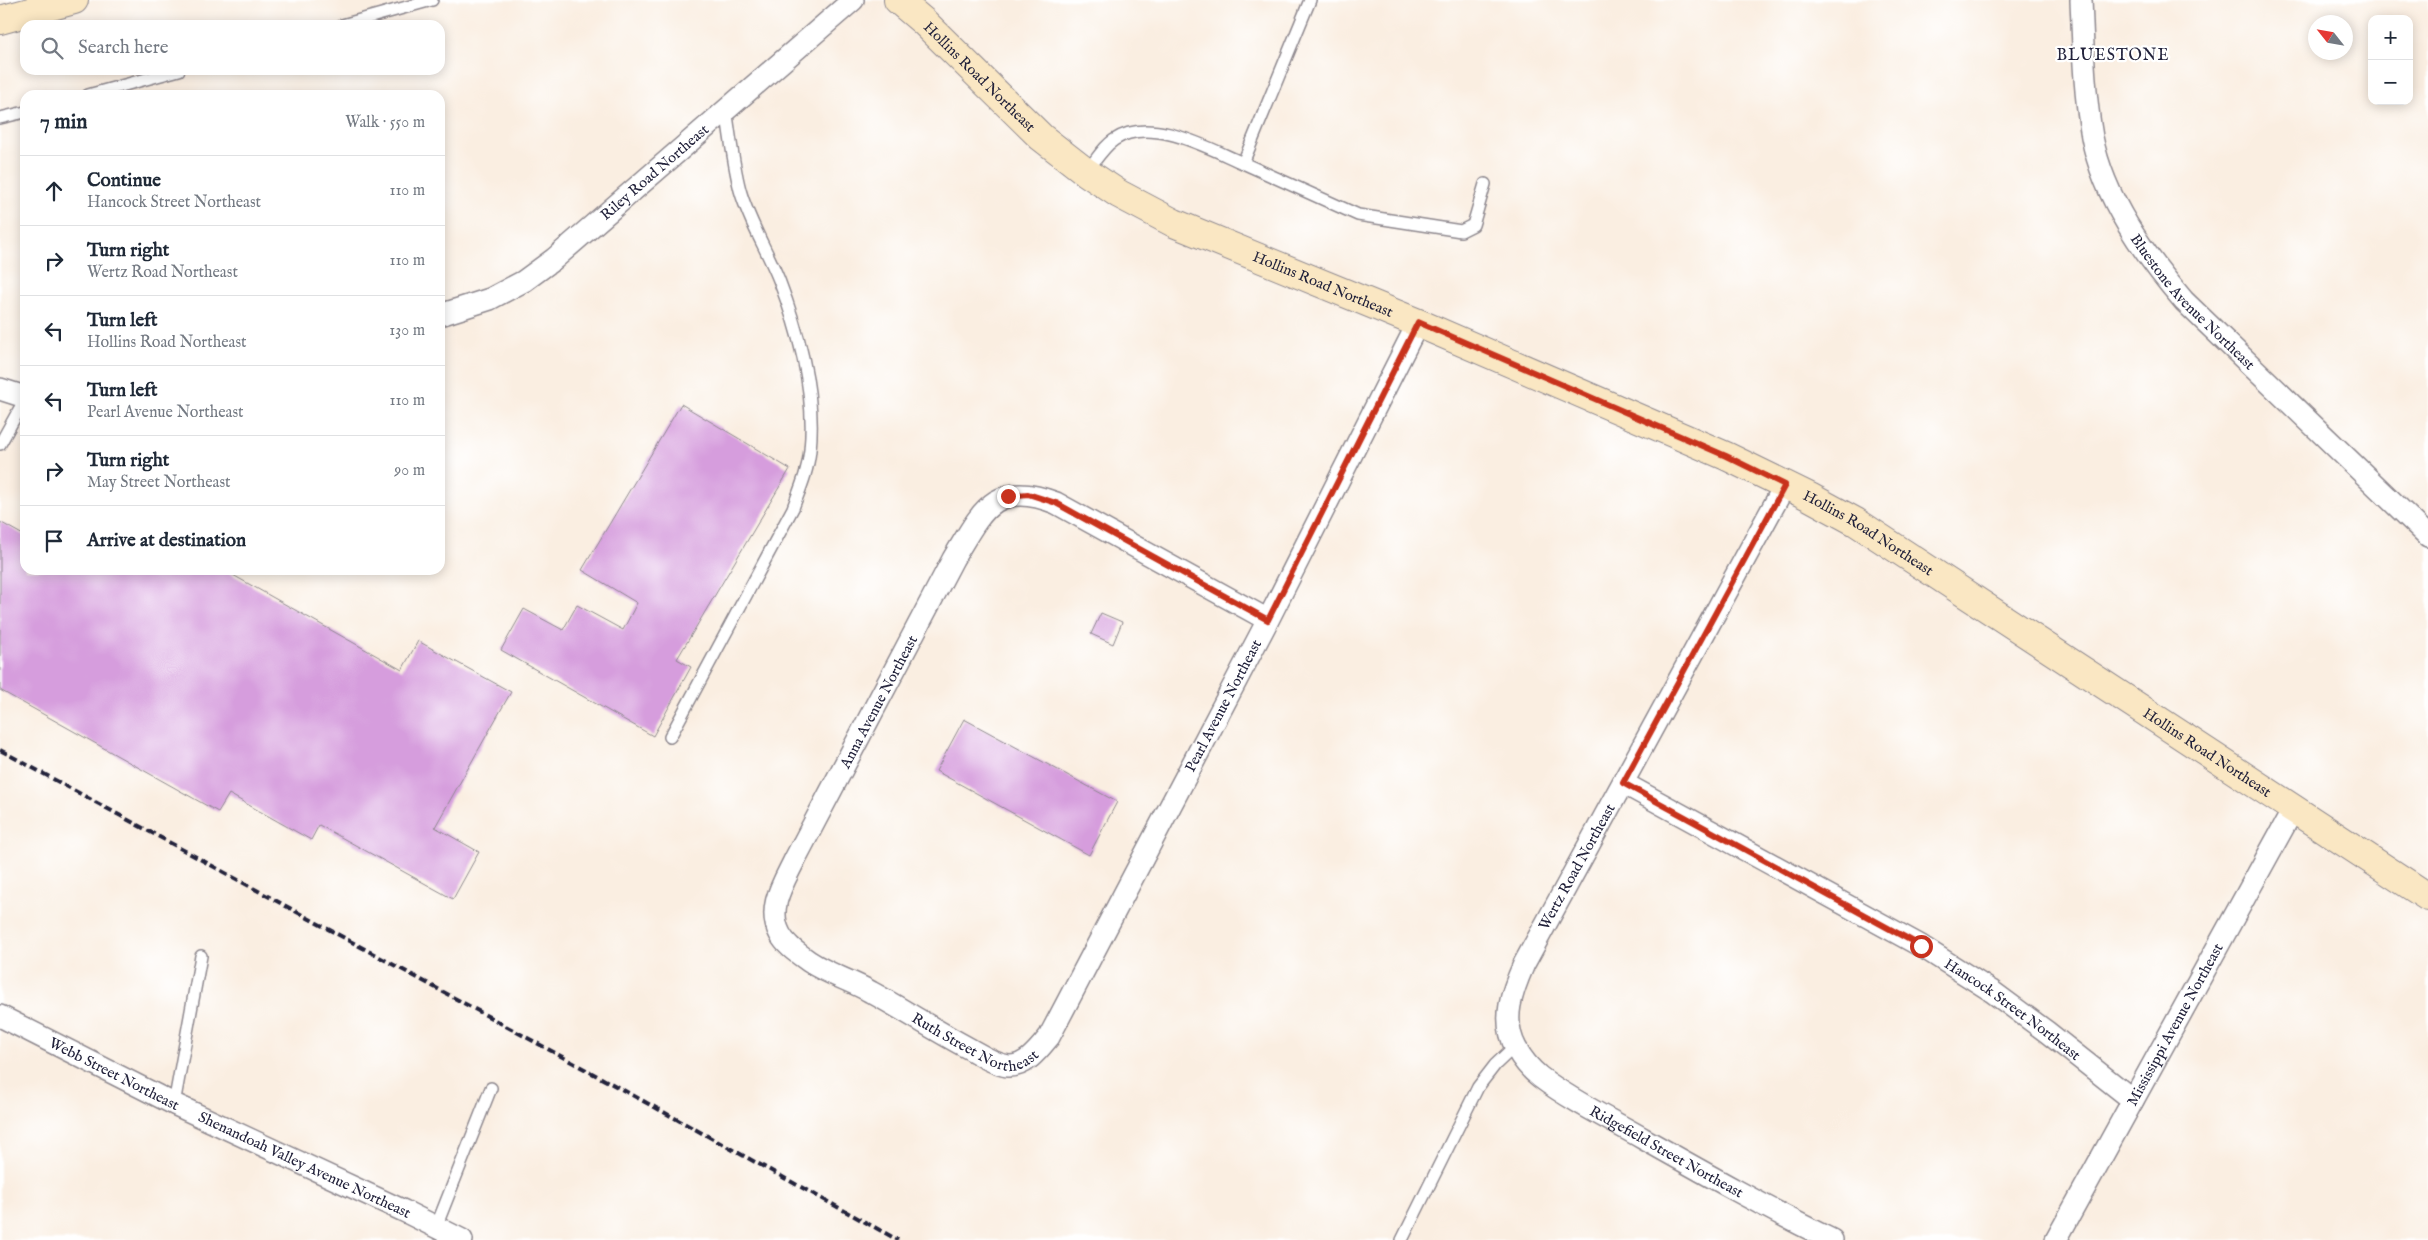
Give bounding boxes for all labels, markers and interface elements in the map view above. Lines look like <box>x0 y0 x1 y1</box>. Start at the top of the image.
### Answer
north arrow <box>2308 15 2353 60</box>
map controls <box>2368 15 2413 105</box>
button: + <box>2368 15 2413 60</box>
street label: Hollins Road Northeast <box>920 17 1040 136</box>
search box <box>20 20 445 75</box>
icon: search <box>38 34 66 62</box>
text: Search here <box>78 36 169 60</box>
district label: BLUESTONE <box>2057 46 2170 66</box>
button: − <box>2368 60 2413 105</box>
text: 7 min <box>40 109 87 136</box>
text: Walk · 550 m <box>345 113 425 133</box>
street label: Riley Road Northeast <box>596 120 712 224</box>
text: Continue <box>87 169 161 193</box>
icon: ahead <box>40 177 68 205</box>
text: 110 m <box>389 181 425 201</box>
text: Hancock Street Northeast <box>87 193 261 213</box>
street label: Bluestone Avenue Northeast <box>2126 230 2259 374</box>
text: Turn right <box>87 239 169 263</box>
icon: right <box>40 247 68 275</box>
street label: Hollins Road Northeast <box>1250 247 1396 321</box>
text: 110 m <box>389 251 425 271</box>
text: Wertz Road Northeast <box>87 263 238 283</box>
text: Turn left <box>87 309 158 333</box>
icon: left <box>40 317 68 345</box>
text: 130 m <box>389 321 425 341</box>
text: Hollins Road Northeast <box>87 333 247 353</box>
text: Turn left <box>87 379 158 403</box>
icon: left <box>40 387 68 415</box>
text: 110 m <box>389 391 425 411</box>
text: Pearl Avenue Northeast <box>87 403 244 423</box>
text: Turn right <box>87 449 169 473</box>
icon: right <box>40 457 68 485</box>
text: 90 m <box>394 461 425 481</box>
text: May Street Northeast <box>87 473 231 493</box>
route end <box>997 485 1020 508</box>
street label: Hollins Road Northeast <box>1800 486 1937 580</box>
icon: arrive <box>40 527 68 555</box>
text: Arrive at destination <box>87 529 246 553</box>
street label: Anna Avenue Northeast <box>835 632 922 773</box>
street label: Pearl Avenue Northeast <box>1180 636 1266 775</box>
street label: Hollins Road Northeast <box>2139 703 2275 801</box>
street label: Wertz Road Northeast <box>1534 801 1620 933</box>
route start <box>1910 935 1933 958</box>
street label: Mississippi Avenue Northeast <box>2122 940 2227 1109</box>
street label: Hancock Street Northeast <box>1941 954 2085 1064</box>
street label: Ruth Street Northeast <box>909 1008 1042 1076</box>
street label: Webb Street Northeast <box>46 1033 182 1115</box>
street label: Ridgefield Street Northeast <box>1586 1101 1747 1202</box>
street label: Shenandoah Valley Avenue Northeast <box>195 1107 414 1222</box>

